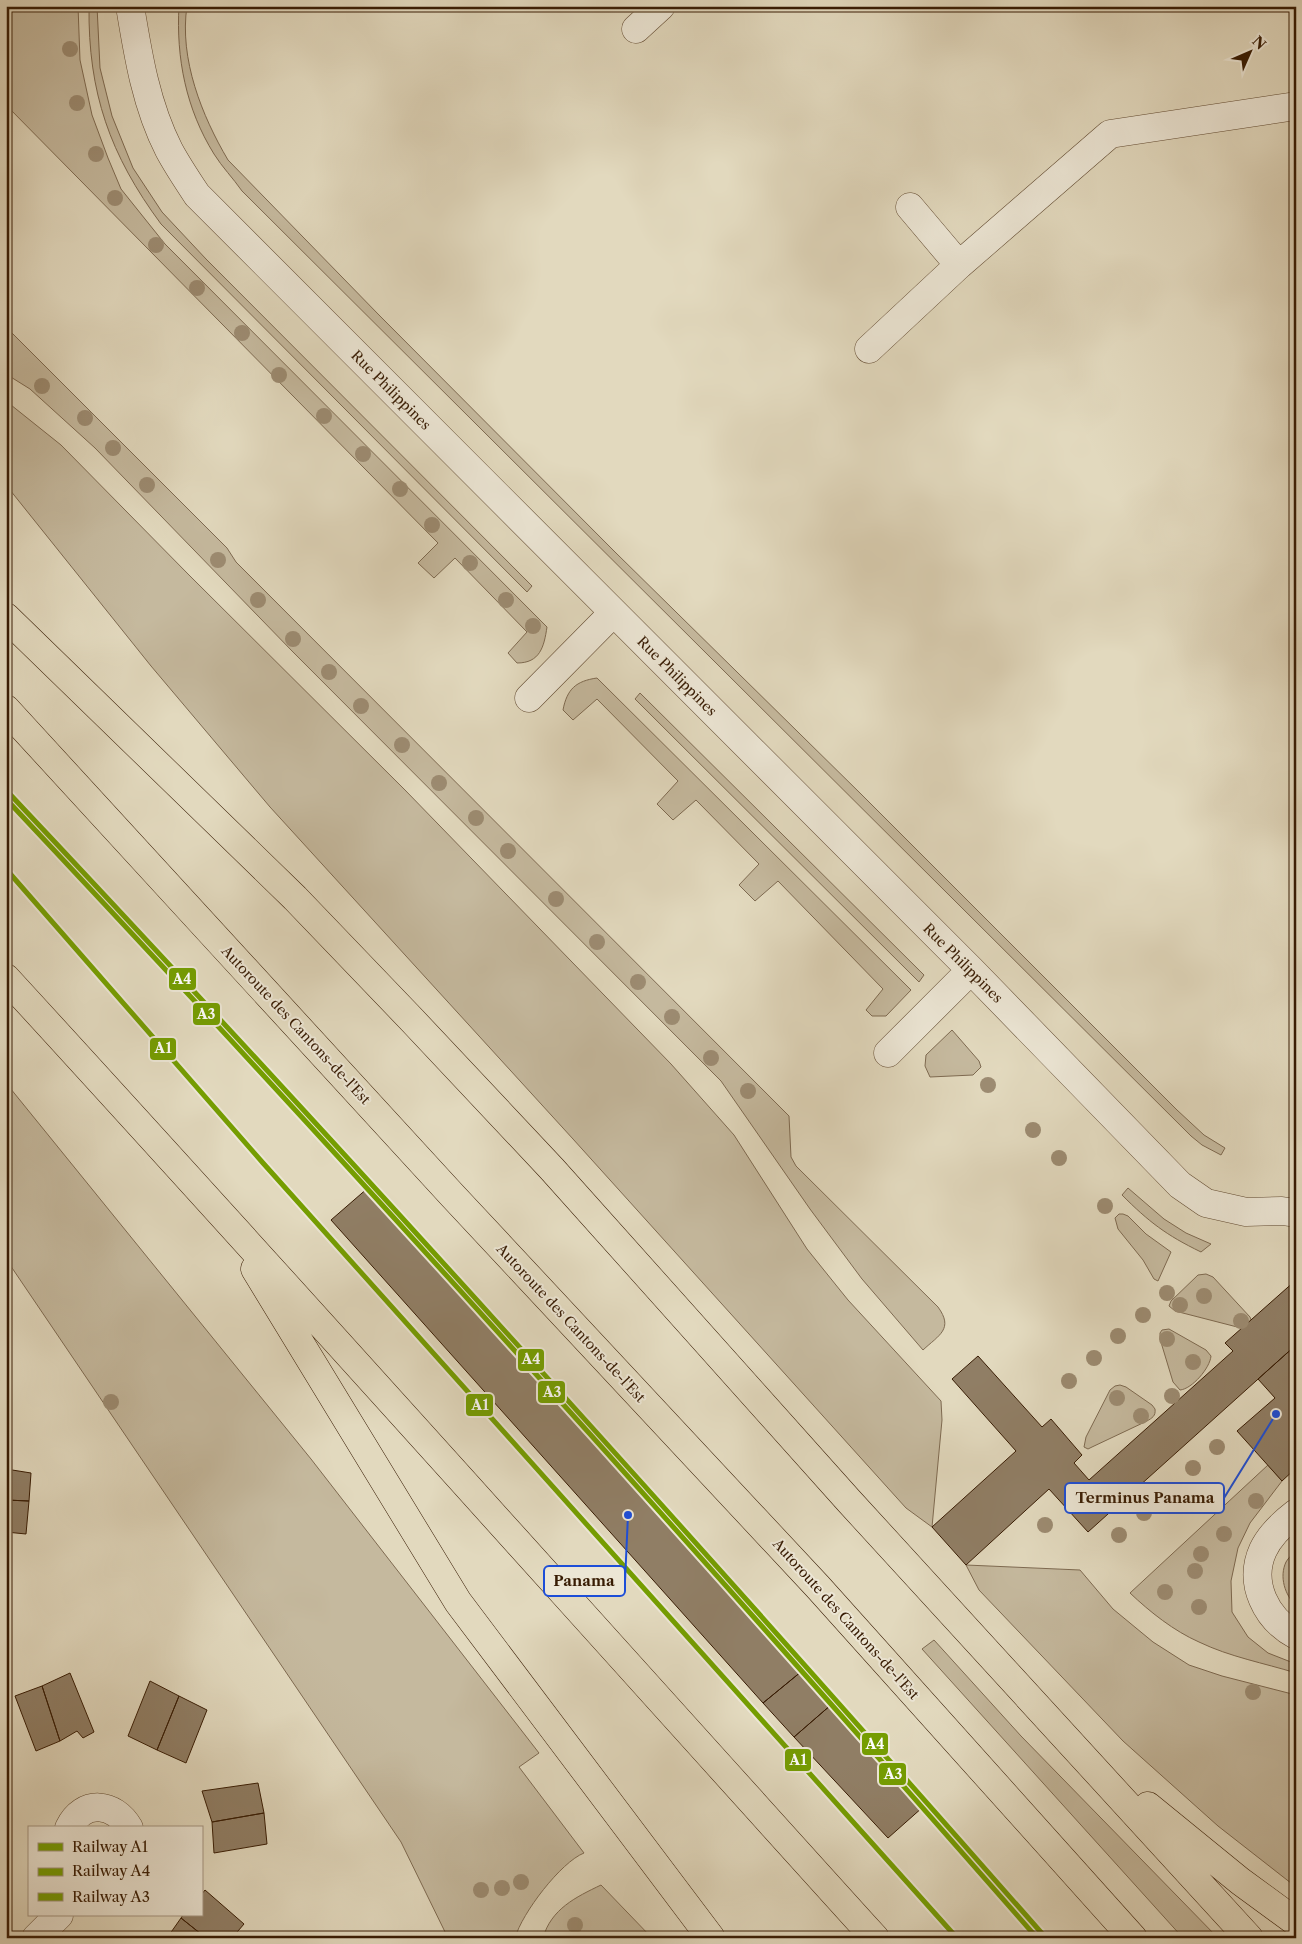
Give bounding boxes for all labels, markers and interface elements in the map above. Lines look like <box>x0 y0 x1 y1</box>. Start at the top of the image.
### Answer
north arrow <box>1224 28 1274 78</box>
text: N <box>1249 32 1270 53</box>
street label: Rue Philippines <box>347 346 435 434</box>
street label: Rue Philippines <box>633 632 721 720</box>
street label: Rue Philippines <box>919 919 1007 1007</box>
street label: Autoroute des Cantons-de-l'Est <box>217 941 374 1108</box>
line badge: A4 <box>168 967 197 991</box>
text: A4 <box>171 970 192 988</box>
line badge: A3 <box>192 1002 221 1026</box>
text: A3 <box>196 1005 215 1023</box>
line badge: A1 <box>149 1037 177 1061</box>
text: A1 <box>153 1039 172 1057</box>
street label: Autoroute des Cantons-de-l'Est <box>492 1239 649 1406</box>
line badge: A4 <box>517 1348 545 1372</box>
text: A4 <box>520 1350 541 1368</box>
line badge: A3 <box>537 1380 566 1404</box>
text: A3 <box>542 1383 561 1401</box>
line badge: A1 <box>465 1393 494 1417</box>
text: A1 <box>470 1396 489 1414</box>
callout: Terminus Panama <box>1065 1483 1224 1513</box>
text: Terminus Panama <box>1076 1488 1215 1507</box>
street label: Autoroute des Cantons-de-l'Est <box>768 1534 923 1703</box>
callout: Panama <box>544 1566 625 1596</box>
text: Panama <box>553 1571 615 1590</box>
line badge: A4 <box>861 1732 889 1756</box>
text: A4 <box>864 1735 885 1753</box>
line badge: A1 <box>784 1748 812 1772</box>
text: A1 <box>788 1751 807 1769</box>
line badge: A3 <box>878 1762 907 1786</box>
text: A3 <box>883 1765 902 1783</box>
legend <box>28 1826 202 1916</box>
text: Railway A1 <box>72 1837 149 1856</box>
text: Railway A4 <box>72 1861 150 1880</box>
text: Railway A3 <box>72 1887 150 1906</box>

